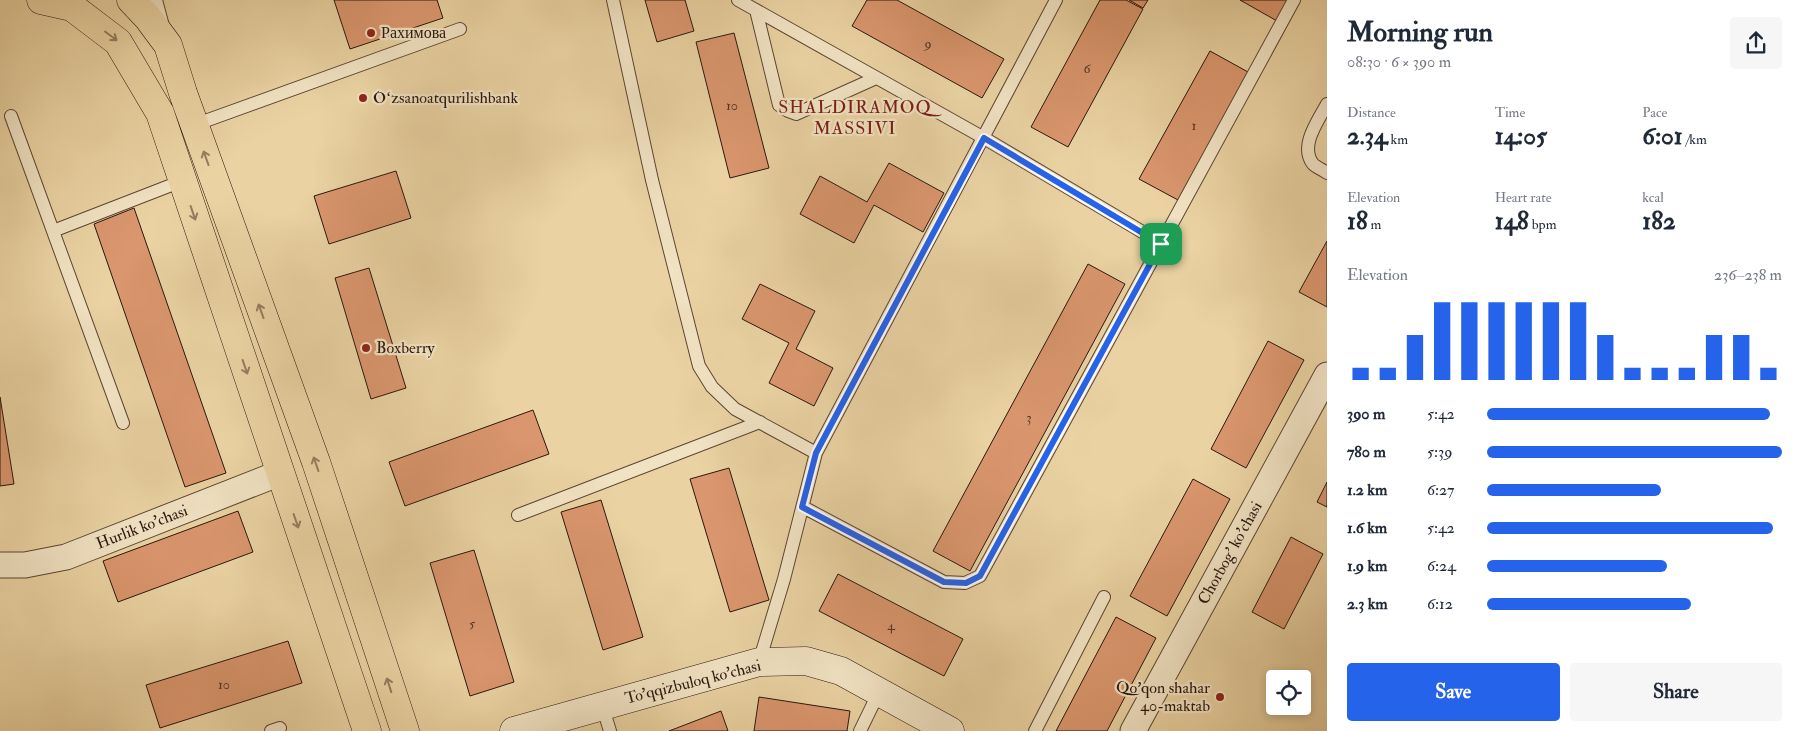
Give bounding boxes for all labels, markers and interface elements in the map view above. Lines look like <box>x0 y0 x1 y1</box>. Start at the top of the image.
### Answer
text: Morning run <box>1347 15 1493 50</box>
button: share <box>1730 17 1782 69</box>
place label: Рахимова <box>381 23 446 43</box>
marker: Рахимова <box>365 27 377 39</box>
one-way arrow <box>104 31 118 41</box>
house number: 9 <box>923 35 932 52</box>
text: 08:30 · 6 × 390 m <box>1347 52 1451 72</box>
house number: 6 <box>1083 60 1091 77</box>
place label: Oʻzsanoatqurilishbank <box>373 88 518 108</box>
marker: Oʻzsanoatqurilishbank <box>357 92 369 104</box>
district label: SHALDIRAMOQ MASSIVI <box>778 96 943 140</box>
house number: 10 <box>726 97 738 114</box>
text: Distance <box>1347 104 1396 121</box>
text: Time <box>1495 104 1525 121</box>
text: Pace <box>1642 104 1667 121</box>
house number: 1 <box>1192 117 1197 134</box>
text: 2.34 <box>1347 121 1388 152</box>
text: 14:05 <box>1495 121 1547 152</box>
text: 6:01 <box>1642 121 1683 152</box>
text: km <box>1388 131 1408 148</box>
text: /km <box>1683 131 1707 148</box>
one-way arrow <box>201 151 210 166</box>
text: Elevation <box>1347 189 1400 206</box>
text: Heart rate <box>1495 189 1552 206</box>
text: kcal <box>1642 189 1664 206</box>
one-way arrow <box>189 205 198 221</box>
text: 18 <box>1347 206 1368 237</box>
text: 148 <box>1495 206 1529 237</box>
text: 182 <box>1642 206 1676 237</box>
text: m <box>1368 216 1381 233</box>
text: bpm <box>1529 216 1557 233</box>
pin <box>1140 223 1182 265</box>
icon: arrive <box>1147 230 1175 258</box>
text: Elevation <box>1347 265 1408 285</box>
text: 236–238 m <box>1714 265 1782 285</box>
one-way arrow <box>256 304 265 319</box>
place label: Boxberry <box>376 338 436 358</box>
marker: Boxberry <box>360 342 372 354</box>
one-way arrow <box>240 359 250 375</box>
text: 390 m <box>1347 404 1385 424</box>
text: 5:42 <box>1427 404 1455 424</box>
house number: 3 <box>1026 409 1032 426</box>
text: 780 m <box>1347 442 1386 462</box>
text: 5:39 <box>1427 442 1452 462</box>
one-way arrow <box>311 457 320 472</box>
text: 1.2 km <box>1347 480 1387 500</box>
text: 6:27 <box>1427 480 1454 500</box>
street label: Chorbog' ko'chasi <box>1193 498 1267 608</box>
street label: Hurlik ko'chasi <box>93 500 191 554</box>
one-way arrow <box>292 513 301 529</box>
text: 1.6 km <box>1347 518 1387 538</box>
text: 5:42 <box>1427 518 1455 538</box>
text: 1.9 km <box>1347 556 1387 576</box>
text: 6:24 <box>1427 556 1456 576</box>
text: 2.3 km <box>1347 594 1388 614</box>
text: 6:12 <box>1427 594 1453 614</box>
house number: 5 <box>469 615 476 632</box>
house number: 4 <box>887 617 896 634</box>
street label: To'qqizbuloq ko'chasi <box>623 655 763 709</box>
button: Save <box>1347 663 1560 721</box>
button: Share <box>1570 663 1782 721</box>
map controls <box>1266 670 1311 715</box>
button: locate <box>1266 670 1311 715</box>
house number: 10 <box>218 676 230 693</box>
one-way arrow <box>384 677 393 693</box>
place label: Qo'qon shahar 40-maktab <box>1116 678 1210 716</box>
marker: Qo'qon shahar 40-maktab <box>1214 691 1226 703</box>

